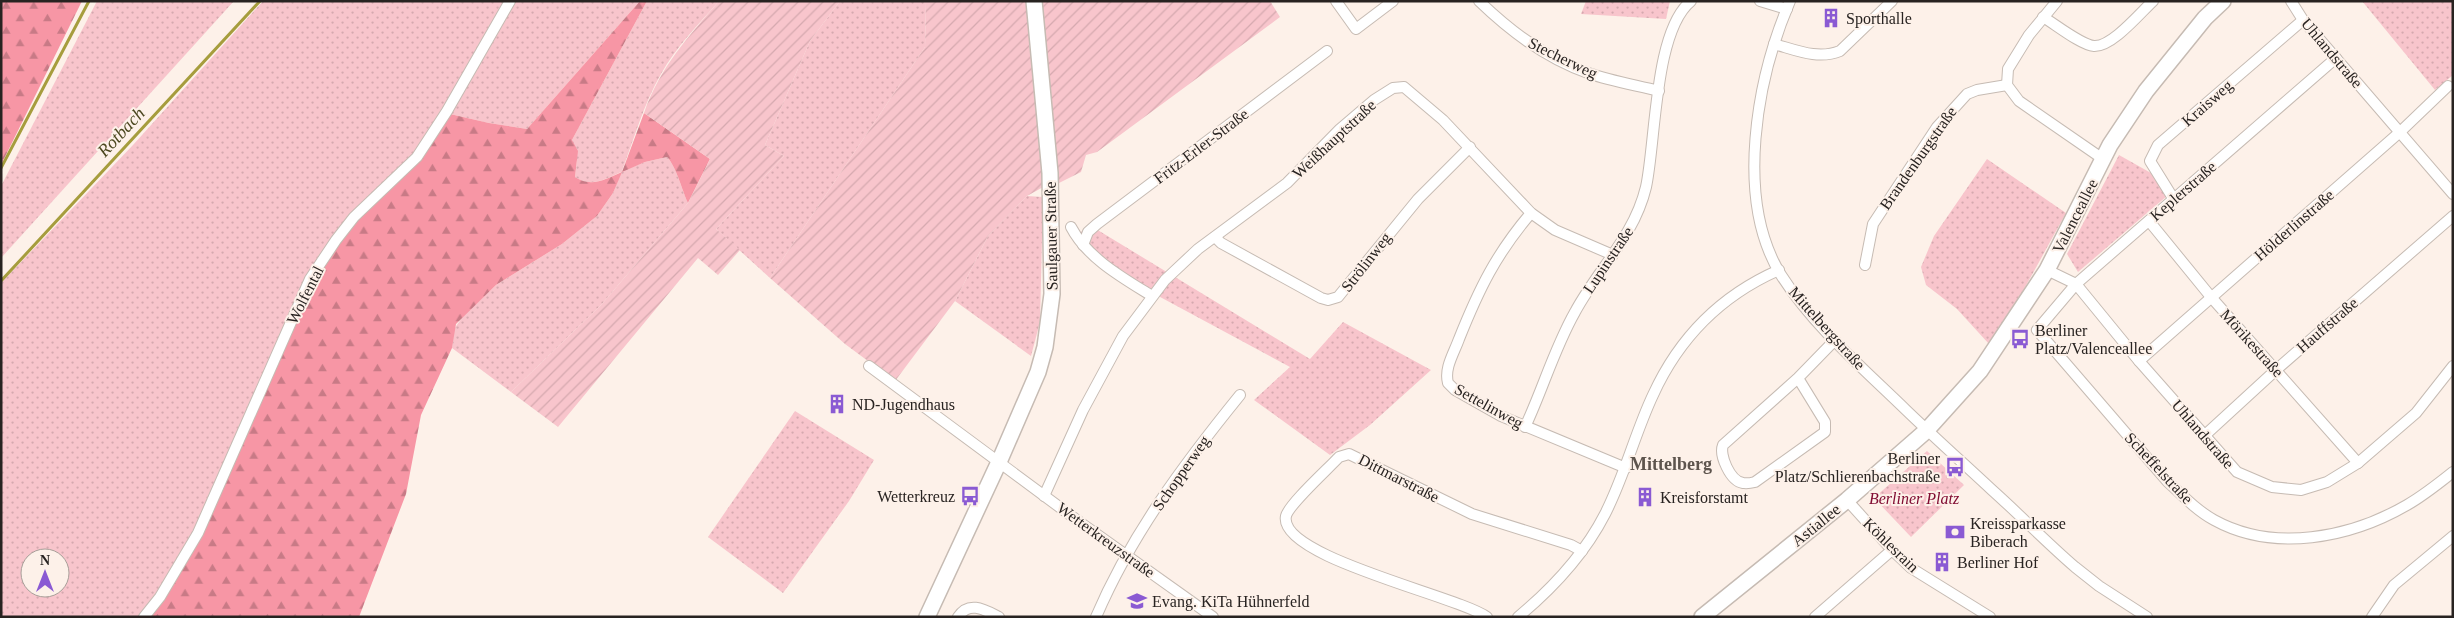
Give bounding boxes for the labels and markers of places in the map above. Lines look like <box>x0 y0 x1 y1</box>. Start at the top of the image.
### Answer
building icon: Sporthalle <box>1820 7 1842 29</box>
place label: Sporthalle <box>1846 10 1912 28</box>
place label: Berliner Platz/Valenceallee <box>2035 322 2152 357</box>
bus stop icon: Berliner Platz/Valenceallee <box>2009 328 2031 350</box>
building icon: ND-Jugendhaus <box>826 393 848 415</box>
place label: ND-Jugendhaus <box>852 396 955 414</box>
place label: Berliner Platz/Schlierenbachstraße <box>1775 450 1941 485</box>
bus stop icon: Berliner Platz/Schlierenbachstraße <box>1944 456 1966 478</box>
bus stop icon: Wetterkreuz <box>959 485 981 507</box>
building icon: Kreisforstamt <box>1634 486 1656 508</box>
place label: Wetterkreuz <box>877 488 955 505</box>
place label: Kreisforstamt <box>1660 489 1749 506</box>
place label: Kreissparkasse Biberach <box>1970 515 2066 550</box>
bank icon: Kreissparkasse Biberach <box>1944 521 1966 543</box>
building icon: Berliner Hof <box>1931 551 1953 573</box>
place label: Berliner Hof <box>1957 554 2039 571</box>
school or university icon: Evang. KiTa Hühnerfeld <box>1126 590 1148 612</box>
place label: Evang. KiTa Hühnerfeld <box>1152 593 1310 611</box>

